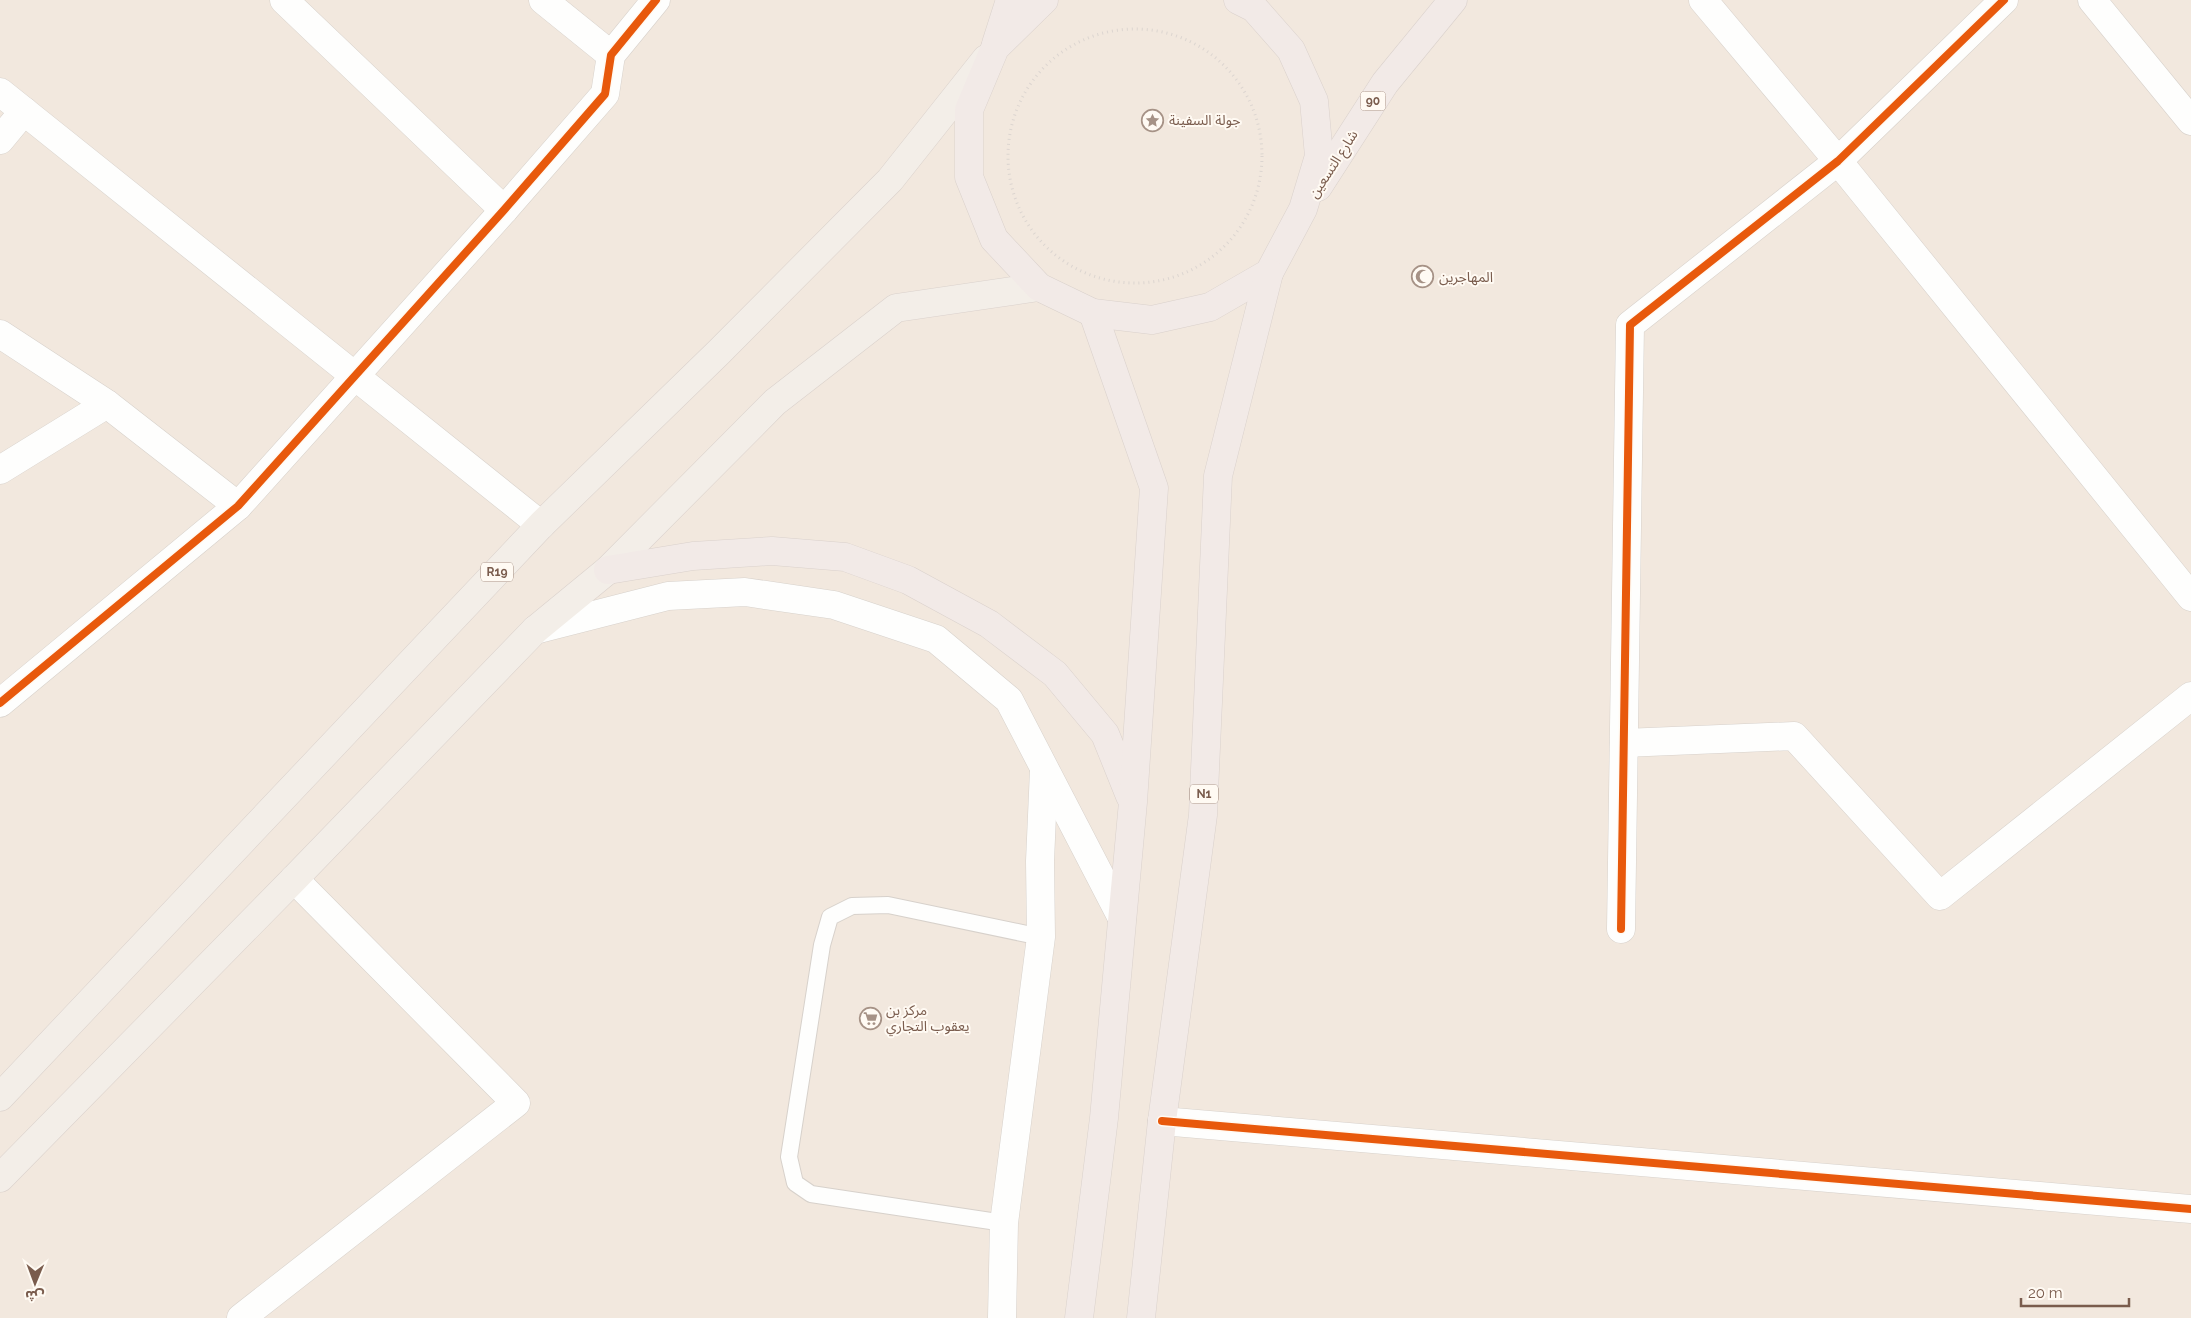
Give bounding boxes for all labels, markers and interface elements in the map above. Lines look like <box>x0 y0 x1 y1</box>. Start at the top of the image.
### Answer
road number: 90 <box>1360 92 1386 110</box>
place icon: جولة السفينة <box>1141 108 1165 132</box>
place label: جولة السفينة <box>1169 112 1241 129</box>
street label: شارع التسعين <box>1305 127 1363 203</box>
mosque icon: المهاجرين <box>1411 265 1435 289</box>
place label: المهاجرين <box>1439 269 1493 286</box>
road number: R19 <box>481 562 513 582</box>
road number: N1 <box>1190 784 1218 804</box>
place label: مركز بن يعقوب التجاري <box>886 1002 969 1037</box>
supermarket icon: مركز بن يعقوب التجاري <box>858 1006 882 1030</box>
north arrow <box>10 1258 60 1308</box>
scale bar <box>2021 1276 2128 1308</box>
text: 20 m <box>2028 1284 2063 1302</box>
text: ش <box>25 1288 45 1304</box>

